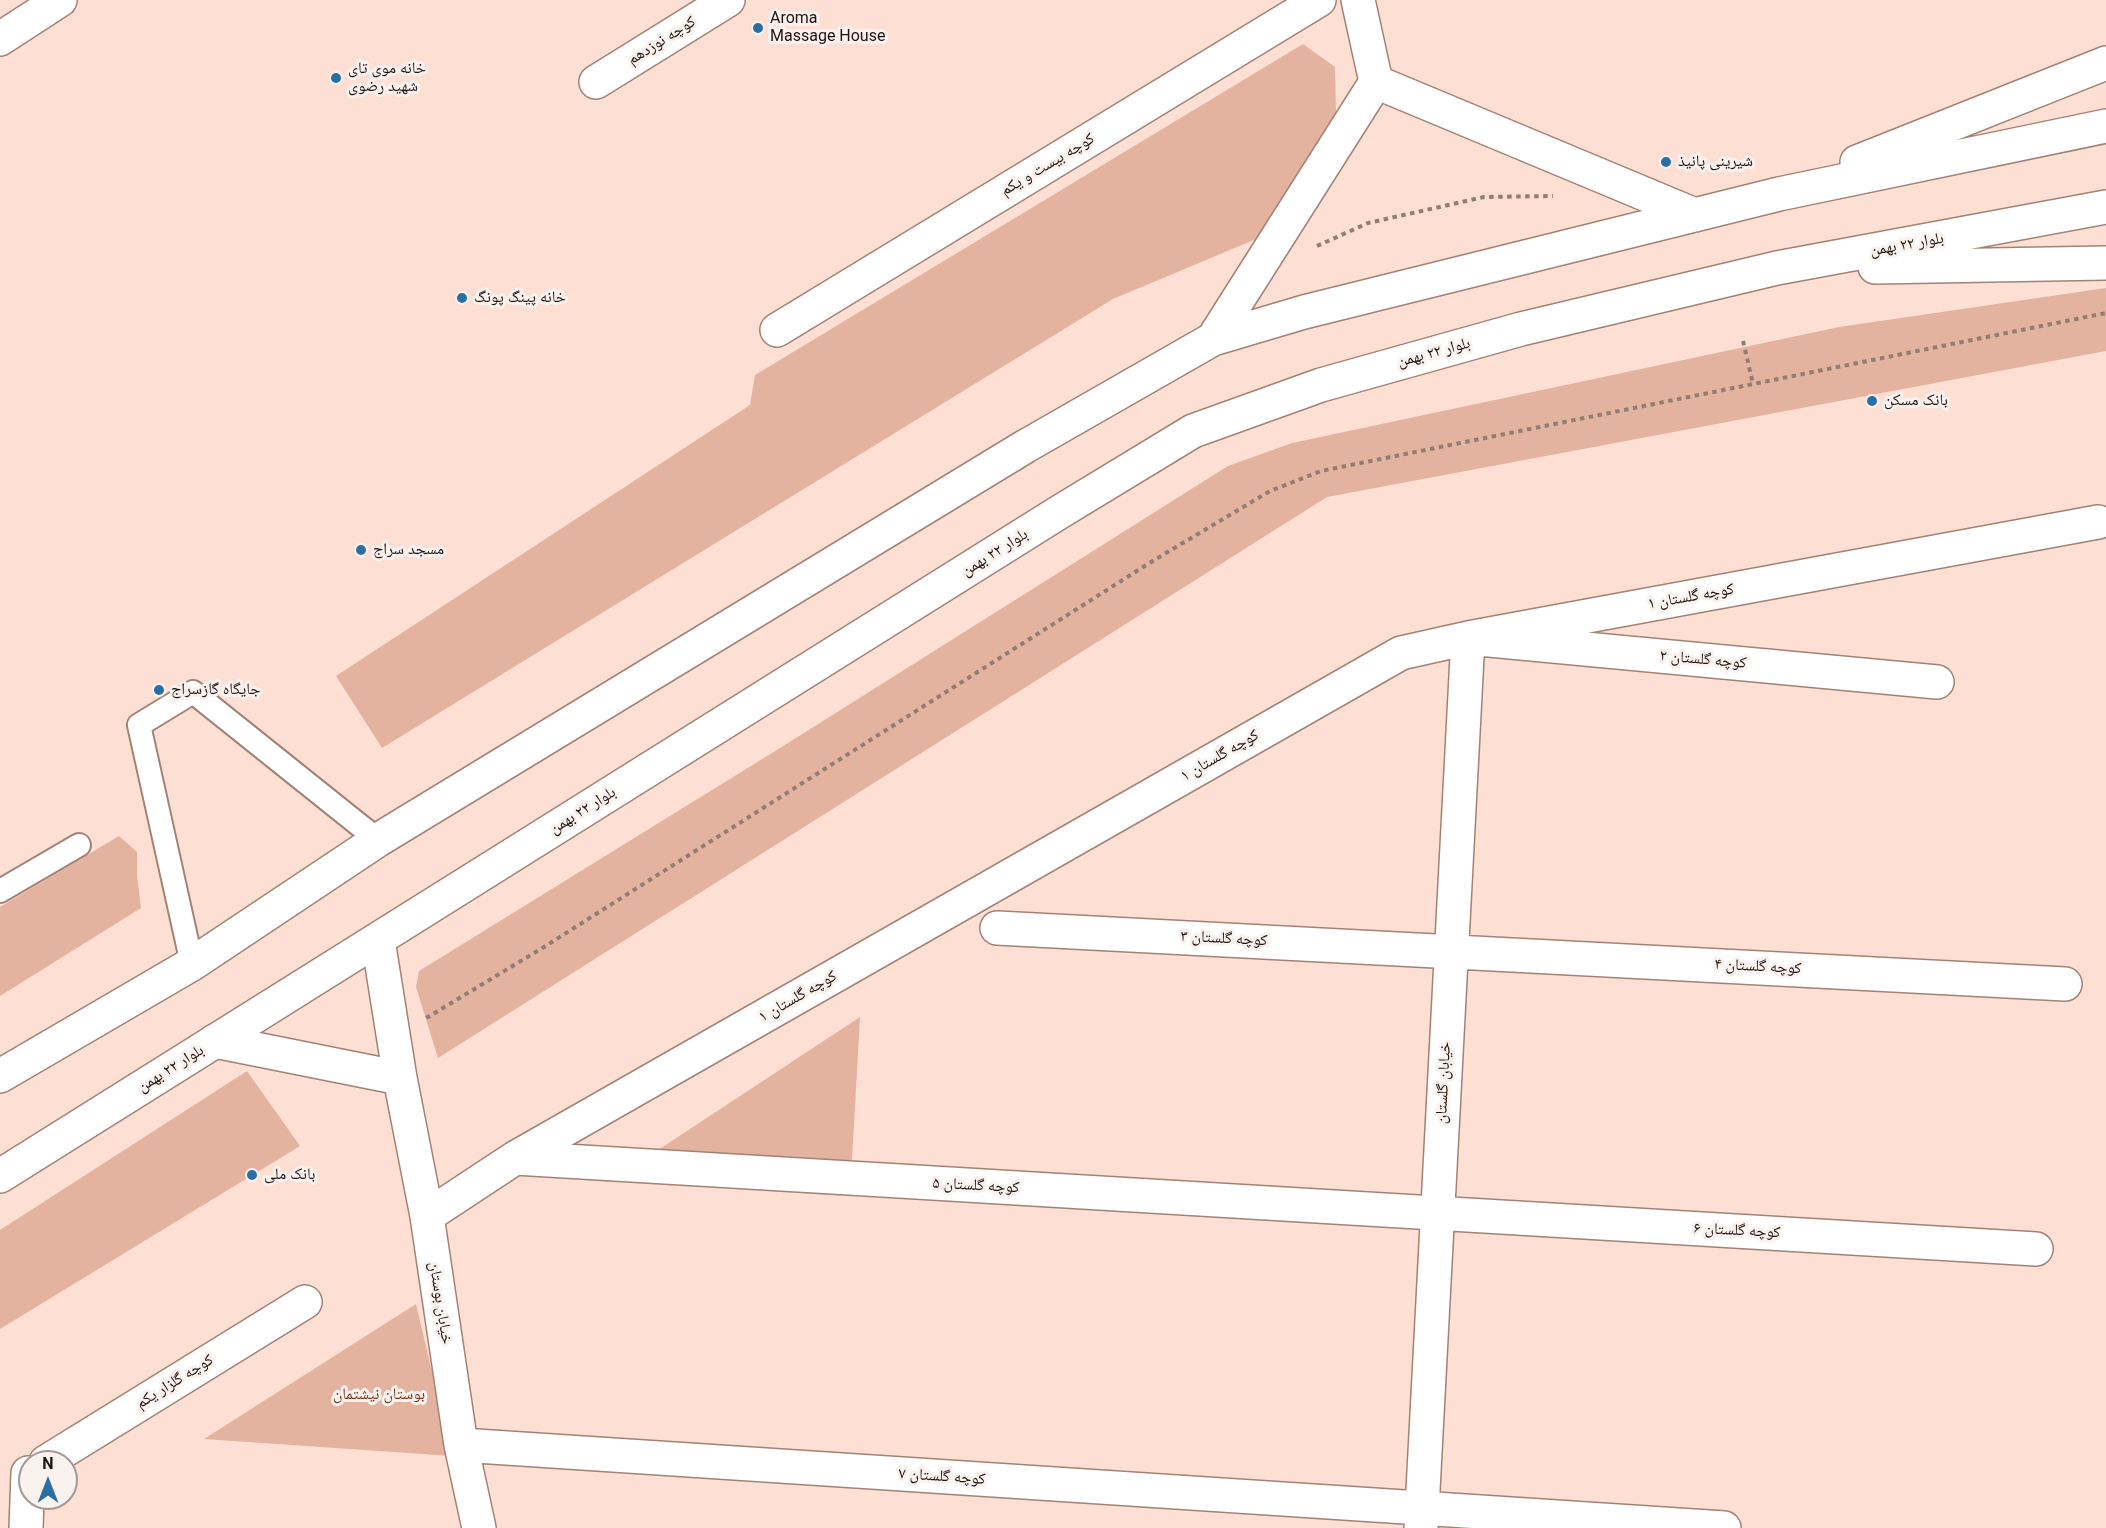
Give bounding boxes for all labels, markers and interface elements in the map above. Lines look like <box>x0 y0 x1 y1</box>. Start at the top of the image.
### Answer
place label: Aroma Massage House <box>770 9 885 47</box>
street label: کوچه نوزدهم <box>624 13 700 69</box>
marker: Aroma Massage House <box>751 21 765 35</box>
place label: خانه موی تای شهید رضوی <box>348 59 426 97</box>
marker: خانه موی تای شهید رضوی <box>329 71 343 85</box>
street label: کوچه بیست و یکم <box>998 129 1098 201</box>
place label: شیرینی پانیذ <box>1678 152 1753 172</box>
marker: شیرینی پانیذ <box>1659 155 1673 169</box>
street label: بلوار ۲۲ بهمن <box>1869 229 1945 261</box>
place label: خانه پینگ پونگ <box>474 288 566 308</box>
marker: خانه پینگ پونگ <box>455 291 469 305</box>
street label: بلوار ۲۲ بهمن <box>1396 334 1472 372</box>
place label: بانک مسکن <box>1884 391 1948 411</box>
marker: بانک مسکن <box>1865 394 1879 408</box>
street label: بلوار ۲۲ بهمن <box>958 525 1032 581</box>
place label: مسجد سراج <box>373 540 444 560</box>
marker: مسجد سراج <box>354 543 368 557</box>
street label: کوچه گلستان ۱ <box>1646 580 1736 614</box>
street label: کوچه گلستان ۲ <box>1659 647 1747 673</box>
place label: جایگاه گازسراج <box>171 680 260 700</box>
marker: جایگاه گازسراج <box>152 683 166 697</box>
street label: کوچه گلستان ۱ <box>1178 726 1262 786</box>
street label: بلوار ۲۲ بهمن <box>546 783 620 839</box>
street label: کوچه گلستان ۳ <box>1180 927 1268 951</box>
street label: کوچه گلستان ۴ <box>1714 955 1802 979</box>
street label: کوچه گلستان ۱ <box>756 967 840 1027</box>
street label: بلوار ۲۲ بهمن <box>134 1041 208 1097</box>
street label: خیابان گلستان <box>1432 1041 1456 1125</box>
place label: بانک ملی <box>264 1165 315 1185</box>
marker: بانک ملی <box>245 1168 259 1182</box>
street label: کوچه گلستان ۵ <box>932 1174 1020 1198</box>
street label: کوچه گلستان ۶ <box>1693 1219 1781 1243</box>
street label: خیابان بوستان <box>424 1260 456 1346</box>
street label: کوچه گلزار یکم <box>133 1351 217 1413</box>
park label: بوستان نیشتمان <box>333 1385 425 1405</box>
north arrow <box>18 1450 78 1510</box>
text: N <box>42 1454 54 1473</box>
street label: کوچه گلستان ۷ <box>898 1464 986 1490</box>

